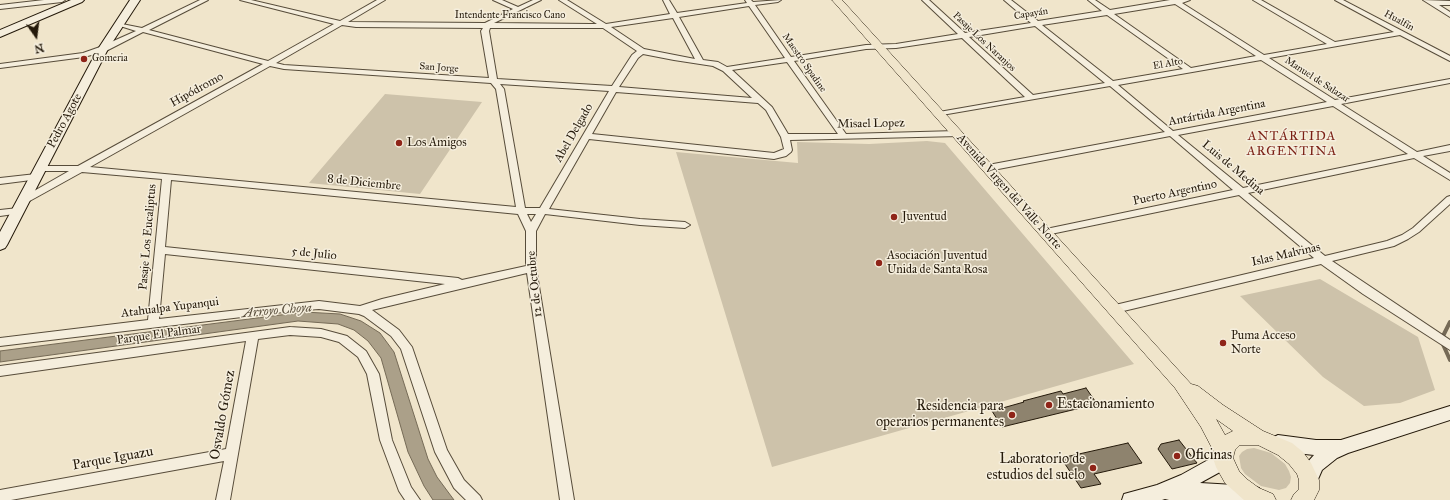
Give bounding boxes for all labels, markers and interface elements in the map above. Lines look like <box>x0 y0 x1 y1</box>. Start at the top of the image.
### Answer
street label: Capayán <box>1013 5 1049 23</box>
street label: Hualfín <box>1382 8 1416 34</box>
street label: Intendente Francisco Cano <box>455 10 565 22</box>
street label: Pasaje Los Naranjos <box>950 10 1018 74</box>
north arrow <box>16 16 56 56</box>
street label: Maestro Spadine <box>779 31 829 95</box>
text: N <box>33 41 45 56</box>
place label: Gomeria <box>92 53 128 65</box>
marker: Gomeria <box>79 54 89 64</box>
street label: El Alto <box>1152 55 1184 73</box>
street label: Manuel de Salazar <box>1282 55 1352 105</box>
street label: San Jorge <box>419 61 459 75</box>
street label: Hipódromo <box>168 70 226 110</box>
street label: Pedro Agote <box>45 91 85 151</box>
street label: Antártida Argentina <box>1167 97 1267 129</box>
street label: Abel Delgado <box>551 101 597 165</box>
street label: Misael Lopez <box>837 116 905 132</box>
district label: ANTÁRTIDA ARGENTINA <box>1247 129 1337 160</box>
street label: Avenida Virgen del Valle Norte <box>953 131 1065 253</box>
place label: Los Amigos <box>407 136 467 150</box>
marker: Los Amigos <box>394 138 404 148</box>
street label: Luis de Medina <box>1199 138 1267 198</box>
street label: 8 de Diciembre <box>327 172 401 194</box>
street label: Puerto Argentino <box>1132 177 1218 209</box>
street label: Pasaje Los Eucaliptus <box>136 183 160 291</box>
place label: Juventud <box>902 210 947 224</box>
marker: Juventud <box>889 212 899 222</box>
street label: Islas Malvinas <box>1250 240 1322 270</box>
street label: 5 de Julio <box>291 244 337 264</box>
place label: Asociación Juventud Unida de Santa Rosa <box>887 249 987 277</box>
street label: 12 de Octubre <box>524 250 546 318</box>
marker: Asociación Juventud Unida de Santa Rosa <box>874 258 884 268</box>
street label: Atahualpa Yupanqui <box>120 295 220 321</box>
water label: Arroyo Choya <box>241 300 313 322</box>
street label: Parque El Palmar <box>116 322 202 348</box>
place label: Puma Acceso Norte <box>1231 329 1296 357</box>
marker: Puma Acceso Norte <box>1218 338 1228 348</box>
street label: Osvaldo Gómez <box>207 369 239 461</box>
place label: Estacionamiento <box>1057 397 1154 413</box>
place label: Residencia para operarios permanentes <box>876 399 1004 432</box>
marker: Estacionamiento <box>1044 400 1054 410</box>
marker: Residencia para operarios permanentes <box>1007 410 1017 420</box>
street label: Parque Iguazu <box>71 444 155 474</box>
place label: Oficinas <box>1185 448 1232 464</box>
marker: Oficinas <box>1172 451 1182 461</box>
place label: Laboratorio de estudios del suelo <box>987 452 1085 484</box>
marker: Laboratorio de estudios del suelo <box>1088 463 1098 473</box>

